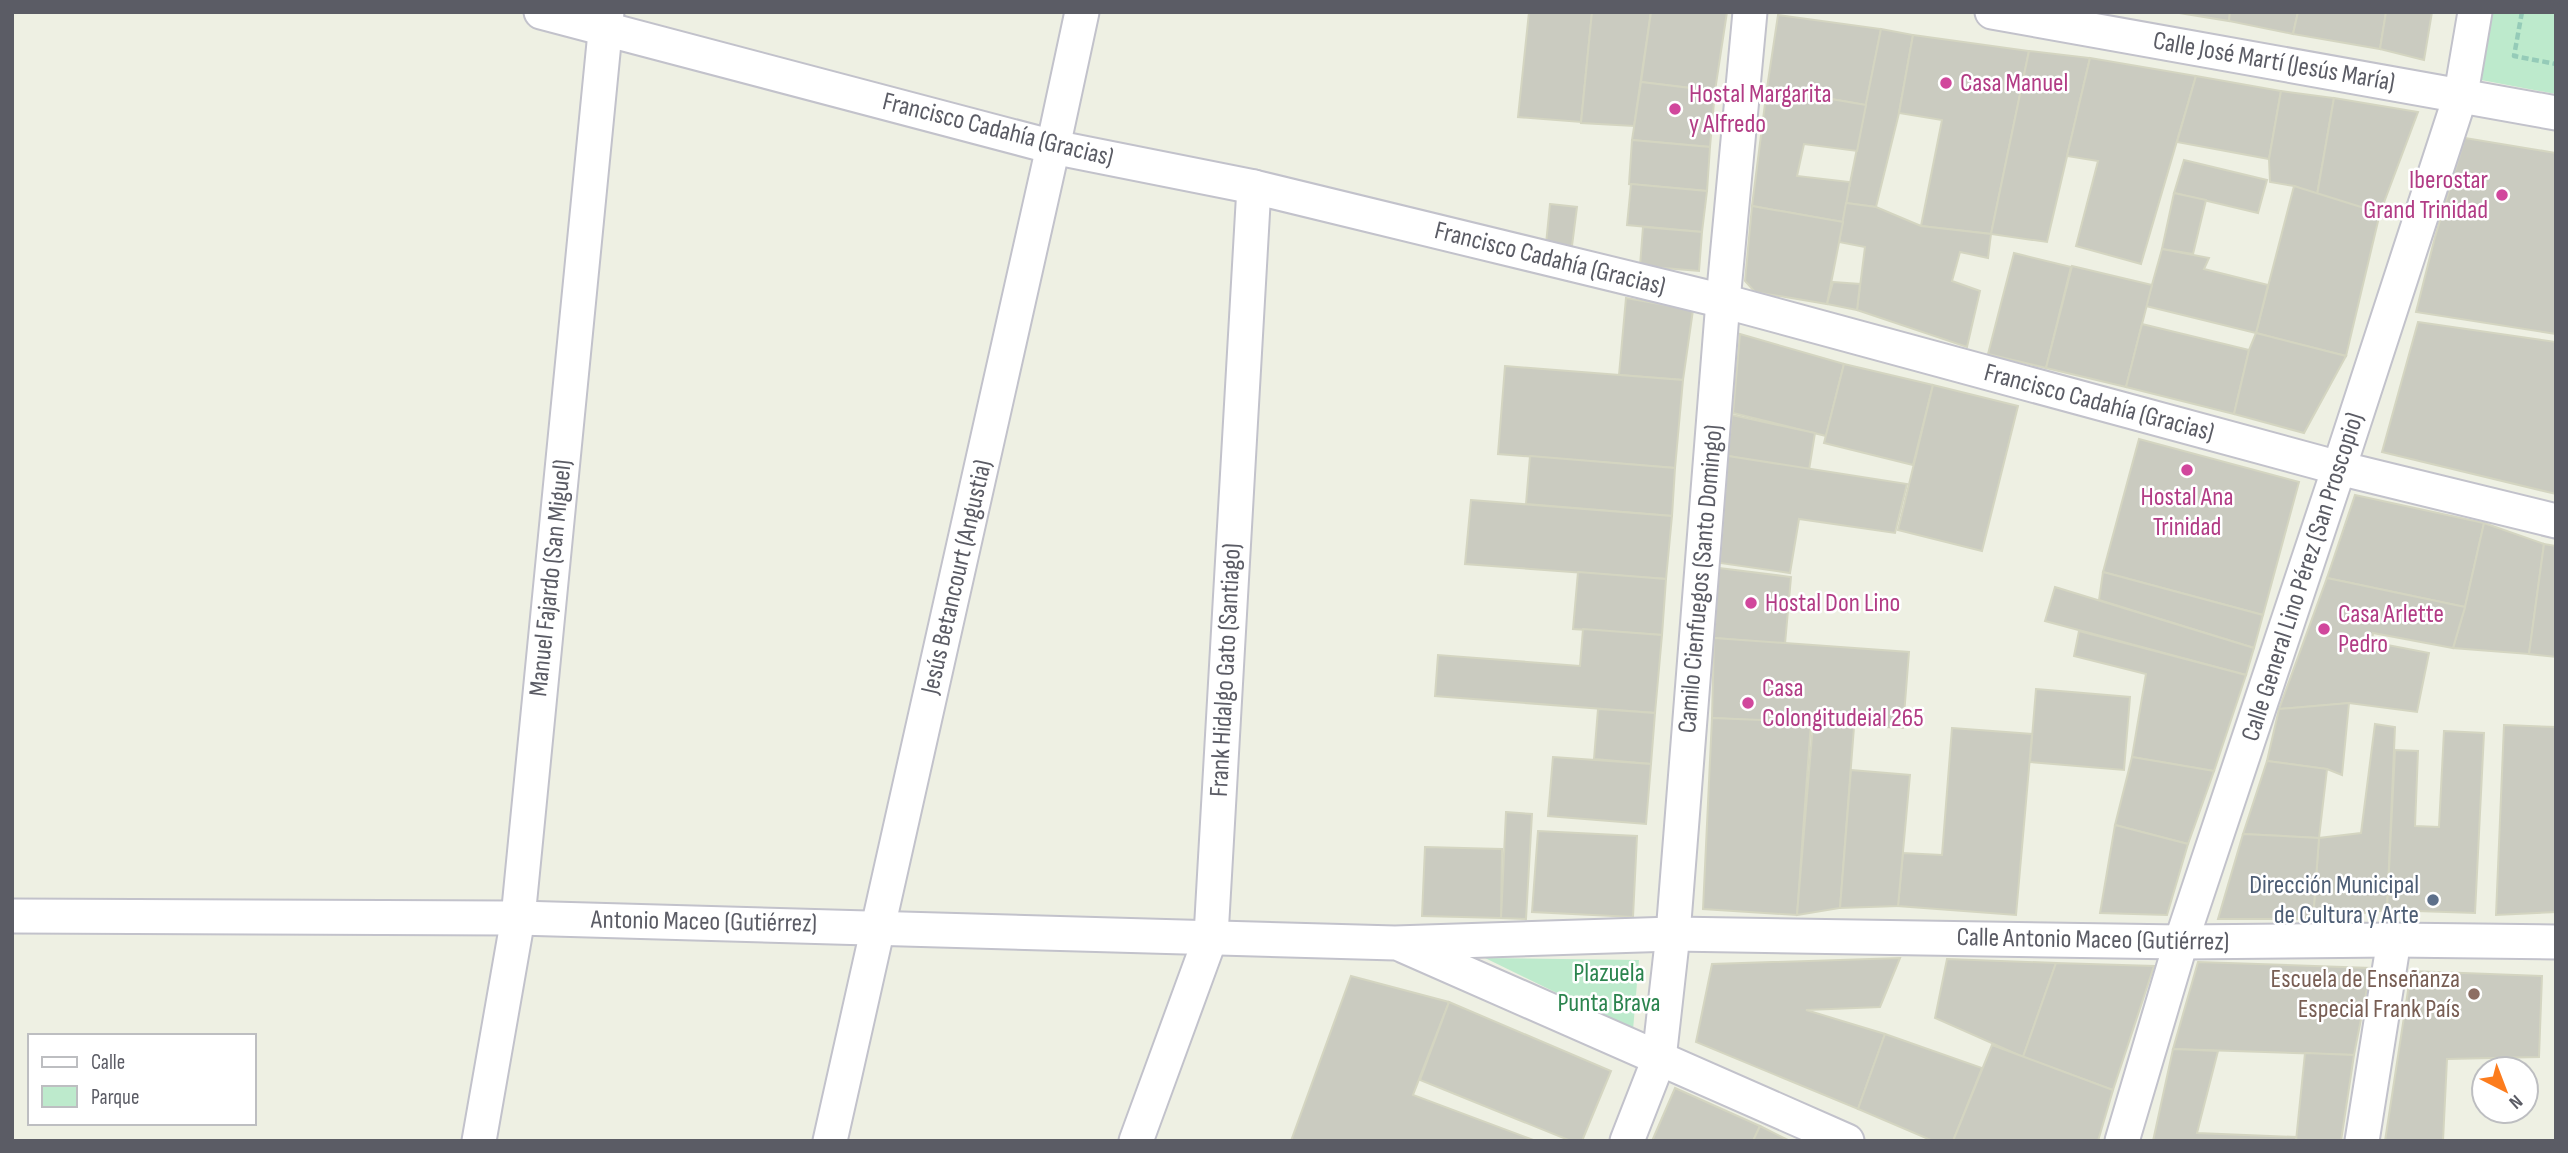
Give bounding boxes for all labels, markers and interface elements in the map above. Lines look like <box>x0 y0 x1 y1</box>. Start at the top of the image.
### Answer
street label: Calle José Martí (Jesús María) <box>2151 25 2397 99</box>
place label: Casa Manuel <box>1960 68 2068 99</box>
marker: Casa Manuel <box>1938 75 1954 91</box>
place label: Hostal Margarita y Alfredo <box>1689 79 1831 140</box>
street label: Francisco Cadahía (Gracias) <box>879 86 1117 174</box>
marker: Hostal Margarita y Alfredo <box>1667 101 1683 117</box>
place label: Iberostar Grand Trinidad <box>2363 165 2489 226</box>
marker: Iberostar Grand Trinidad <box>2494 187 2510 203</box>
street label: Francisco Cadahía (Gracias) <box>1431 215 1669 303</box>
street label: Francisco Cadahía (Gracias) <box>1981 357 2217 449</box>
street label: Calle General Lino Pérez (San Proscopio) <box>2235 409 2371 745</box>
street label: Camilo Cienfuegos (Santo Domingo) <box>1672 423 1730 735</box>
street label: Jesús Betancourt (Angustia) <box>915 457 999 698</box>
street label: Manuel Fajardo (San Miguel) <box>523 458 579 698</box>
marker: Hostal Ana Trinidad <box>2179 462 2195 478</box>
place label: Hostal Ana Trinidad <box>2141 482 2233 543</box>
street label: Frank Hidalgo Gato (Santiago) <box>1204 542 1248 798</box>
place label: Hostal Don Lino <box>1765 588 1900 619</box>
marker: Hostal Don Lino <box>1743 595 1759 611</box>
place label: Casa Arlette Pedro <box>2338 599 2444 660</box>
marker: Casa Arlette Pedro <box>2316 621 2332 637</box>
place label: Casa Colongitudeial 265 <box>1762 673 1924 734</box>
marker: Casa Colongitudeial 265 <box>1740 695 1756 711</box>
place label: Dirección Municipal de Cultura y Arte <box>2249 870 2419 931</box>
marker: Dirección Municipal de Cultura y Arte <box>2425 892 2441 908</box>
street label: Antonio Maceo (Gutiérrez) <box>590 905 817 939</box>
street label: Calle Antonio Maceo (Gutiérrez) <box>1956 922 2230 958</box>
park label: Plazuela Punta Brava <box>1557 958 1661 1019</box>
place label: Escuela de Enseñanza Especial Frank País <box>2271 964 2460 1025</box>
marker: Escuela de Enseñanza Especial Frank País <box>2466 986 2482 1002</box>
legend <box>28 1034 256 1125</box>
text: Calle <box>91 1050 125 1075</box>
north arrow <box>2470 1055 2540 1125</box>
text: Parque <box>91 1085 139 1110</box>
text: N <box>2504 1090 2527 1113</box>

